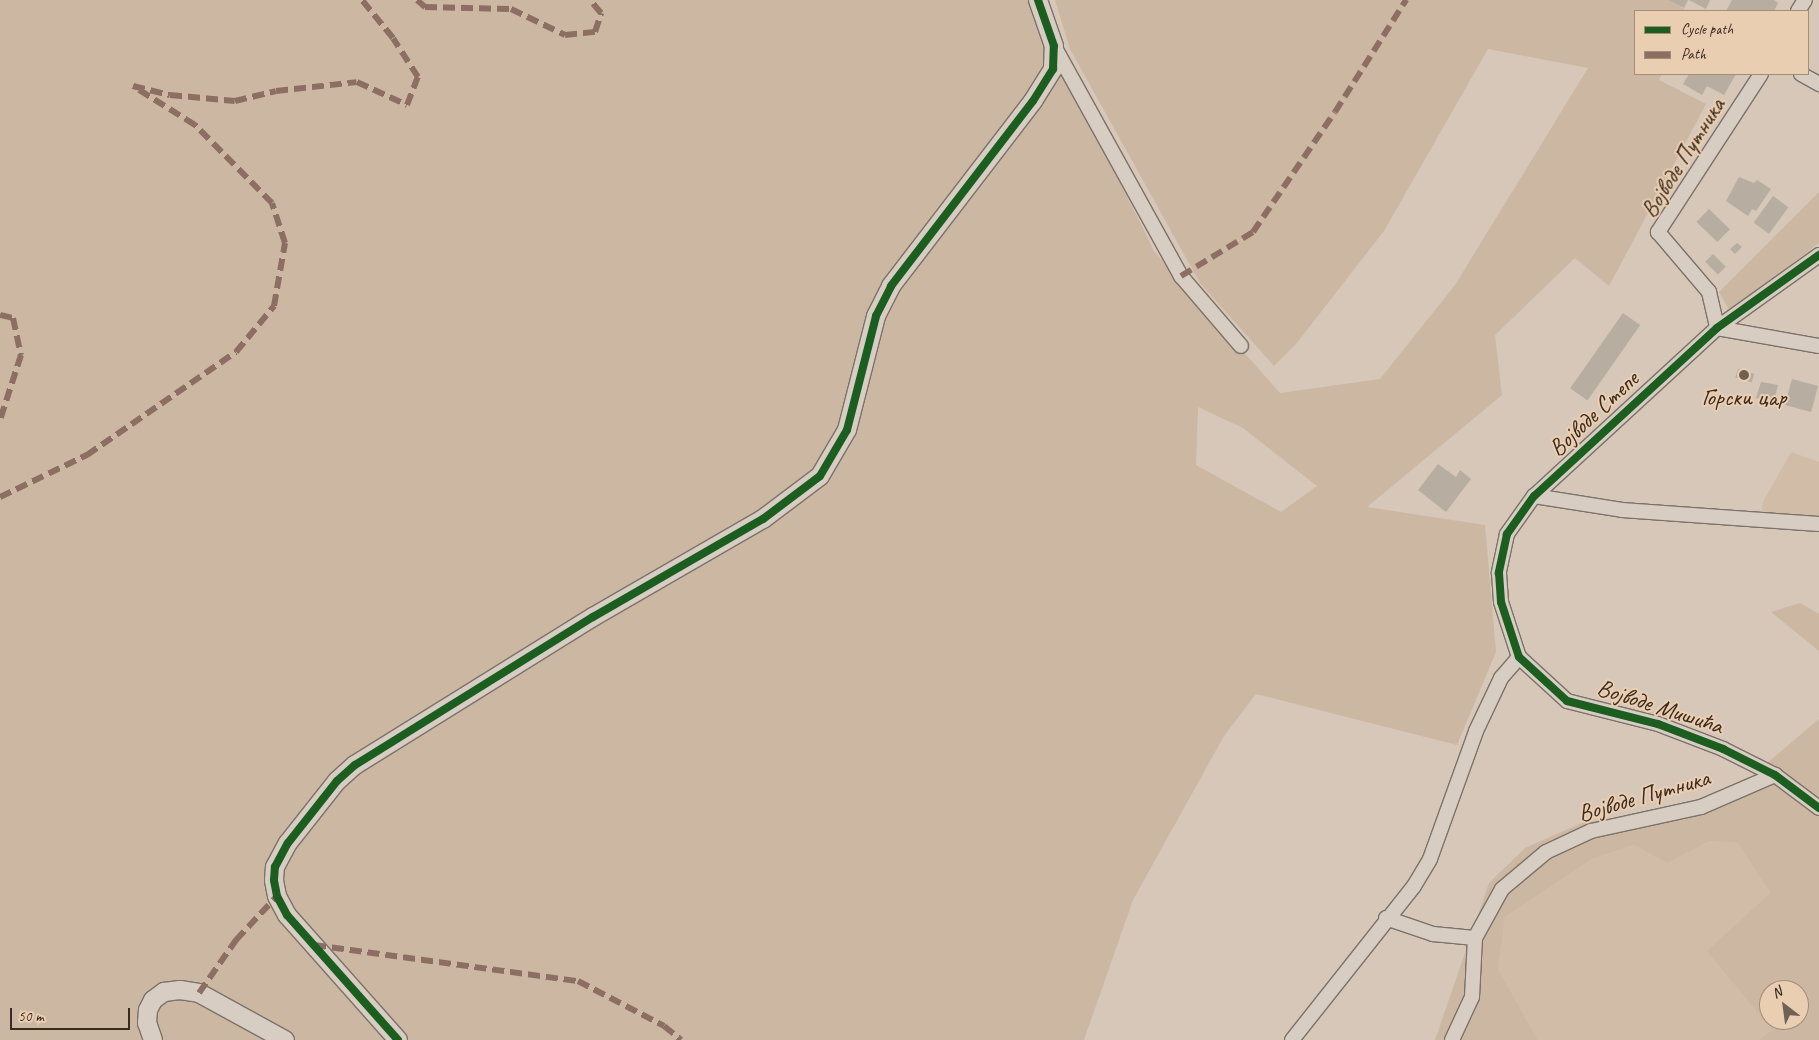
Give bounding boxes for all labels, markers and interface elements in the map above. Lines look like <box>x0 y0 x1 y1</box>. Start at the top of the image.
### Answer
legend <box>1634 10 1809 75</box>
text: Cycle path <box>1681 20 1733 39</box>
text: Path <box>1681 45 1706 64</box>
street label: Војводе Путника <box>1635 93 1731 223</box>
street label: Војводе Степе <box>1543 365 1645 463</box>
marker: Горски цар <box>1738 369 1750 381</box>
place label: Горски цар <box>1701 384 1787 412</box>
street label: Војводе Мишића <box>1592 673 1728 741</box>
street label: Војводе Путника <box>1575 763 1713 829</box>
north arrow <box>1759 980 1809 1030</box>
text: N <box>1769 983 1785 1002</box>
scale bar <box>12 998 132 1030</box>
text: 50 m <box>18 1007 44 1026</box>

